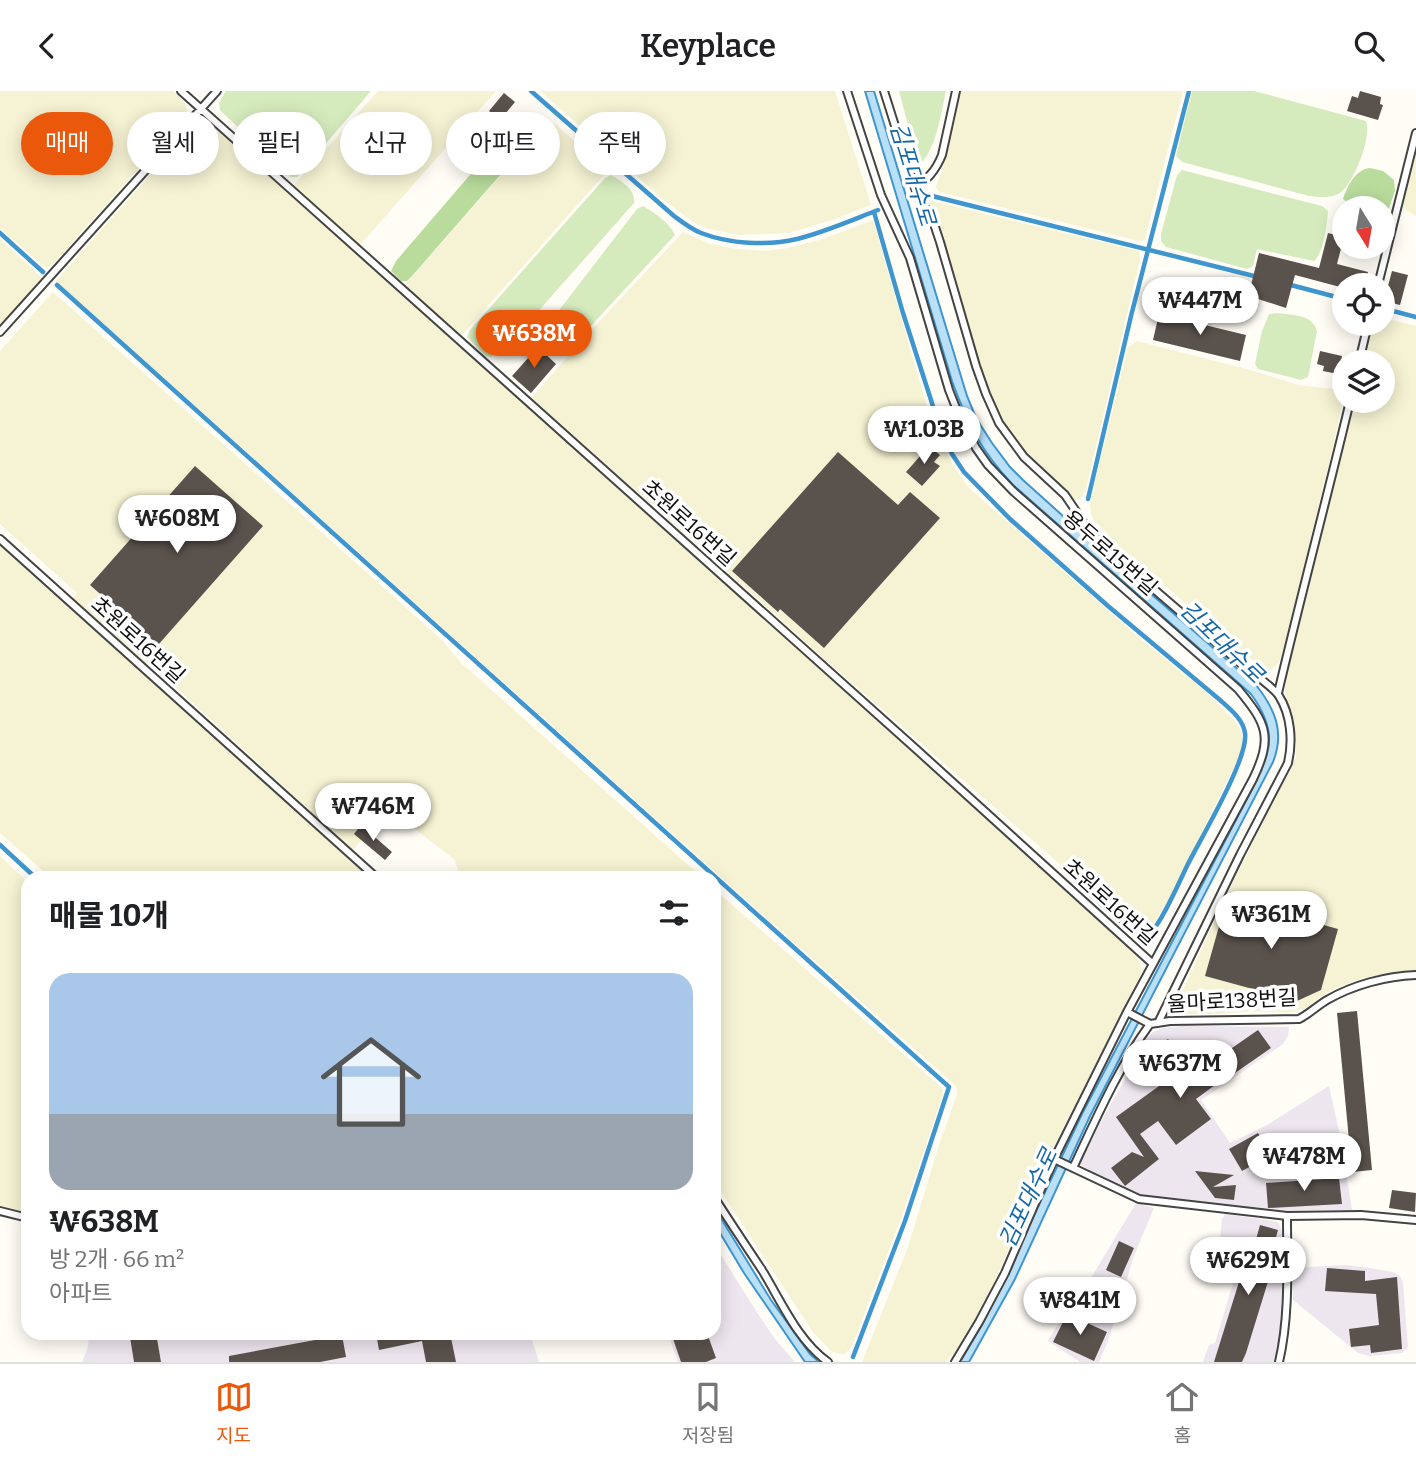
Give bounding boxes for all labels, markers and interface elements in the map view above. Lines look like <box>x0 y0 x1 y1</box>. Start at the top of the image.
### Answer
icon: back <box>28 27 66 65</box>
text: Keyplace <box>640 27 776 65</box>
icon: search <box>1350 27 1388 65</box>
chip: 매매 <box>21 112 113 175</box>
chip: 월세 <box>127 112 219 175</box>
chip: 필터 <box>233 112 326 175</box>
chip: 신규 <box>340 112 432 175</box>
chip: 아파트 <box>446 112 560 175</box>
chip: 주택 <box>574 112 666 175</box>
water label: 김포대수로 <box>884 119 942 230</box>
north arrow <box>1332 196 1395 259</box>
map controls <box>1332 196 1395 413</box>
button: locate <box>1332 273 1395 336</box>
pin: ₩447M <box>1151 278 1249 337</box>
text: ₩447M <box>1158 286 1242 314</box>
pin: ₩638M <box>485 310 583 370</box>
text: ₩638M <box>492 319 576 347</box>
button: layers <box>1332 350 1395 413</box>
pin: ₩1.03B <box>867 407 981 466</box>
text: ₩1.03B <box>884 415 964 443</box>
street label: 초원로16번길 <box>637 474 741 572</box>
pin: ₩608M <box>128 496 226 555</box>
text: ₩608M <box>134 504 220 532</box>
street label: 용두로15번길 <box>1058 505 1162 601</box>
street label: 초원로16번길 <box>86 591 190 689</box>
water label: 김포대수로 <box>1174 595 1271 690</box>
pin: ₩746M <box>324 783 422 843</box>
text: ₩746M <box>331 792 415 820</box>
street label: 초원로16번길 <box>1058 853 1162 951</box>
pin: ₩361M <box>1222 891 1320 951</box>
icon: filters <box>655 894 693 932</box>
text: 매물 10개 <box>49 898 169 934</box>
text: ₩361M <box>1231 900 1311 928</box>
street label: 율마로138번길 <box>1167 985 1297 1017</box>
icon: home <box>308 1019 434 1145</box>
pin: ₩637M <box>1131 1041 1229 1100</box>
text: ₩637M <box>1138 1049 1222 1077</box>
pin: ₩478M <box>1255 1133 1353 1193</box>
water label: 김포대수로 <box>993 1142 1064 1252</box>
text: ₩478M <box>1262 1142 1346 1170</box>
text: ₩638M <box>49 1204 159 1240</box>
pin: ₩629M <box>1199 1237 1297 1297</box>
text: 방 2개 · 66 m² <box>49 1245 184 1273</box>
text: ₩629M <box>1206 1246 1290 1274</box>
pin: ₩841M <box>1031 1277 1129 1337</box>
text: 아파트 <box>49 1279 112 1307</box>
text: ₩841M <box>1039 1286 1121 1314</box>
tab: 지도 <box>215 1378 253 1447</box>
tab: 저장됨 <box>682 1378 734 1447</box>
tab: 홈 <box>1163 1378 1201 1447</box>

